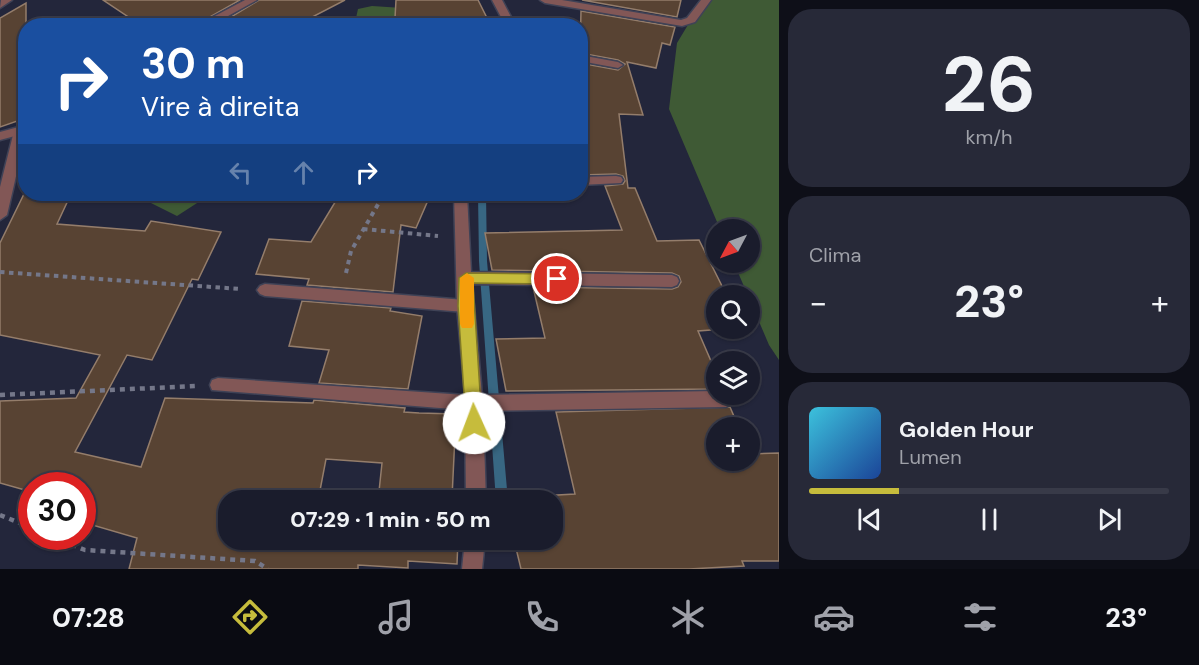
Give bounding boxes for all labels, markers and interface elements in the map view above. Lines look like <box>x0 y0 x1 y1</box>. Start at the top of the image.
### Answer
text: 26 <box>942 34 1036 135</box>
text: 30 m <box>141 36 245 91</box>
icon: right <box>42 42 120 120</box>
text: Vire à direita <box>141 89 299 124</box>
text: km/h <box>965 124 1013 150</box>
icon: left <box>224 156 257 189</box>
icon: ahead <box>287 156 320 189</box>
icon: right <box>350 156 383 189</box>
north arrow <box>706 219 760 273</box>
map controls <box>706 219 760 471</box>
text: Clima <box>809 242 861 268</box>
pin <box>531 253 582 304</box>
icon: arrive <box>540 262 573 295</box>
text: 23° <box>954 272 1024 331</box>
text: − <box>809 281 827 324</box>
text: + <box>1151 281 1169 324</box>
button: search <box>706 285 760 339</box>
button: layers <box>706 351 760 405</box>
position arrow <box>442 391 506 455</box>
text: Golden Hour <box>899 415 1034 444</box>
button: + <box>706 417 760 471</box>
text: Lumen <box>899 444 962 470</box>
speed limit sign: 30 <box>18 472 96 550</box>
icon: previous <box>853 503 886 536</box>
icon: pause <box>973 503 1006 536</box>
icon: next <box>1093 503 1126 536</box>
text: 07:29 · 1 min · 50 m <box>290 505 491 534</box>
icon: directions <box>229 596 271 638</box>
icon: music <box>375 596 417 638</box>
icon: phone <box>521 596 563 638</box>
icon: climate <box>667 596 709 638</box>
icon: car <box>813 596 855 638</box>
icon: filters <box>959 596 1001 638</box>
text: 07:28 <box>52 600 125 635</box>
text: 23° <box>1105 600 1147 635</box>

